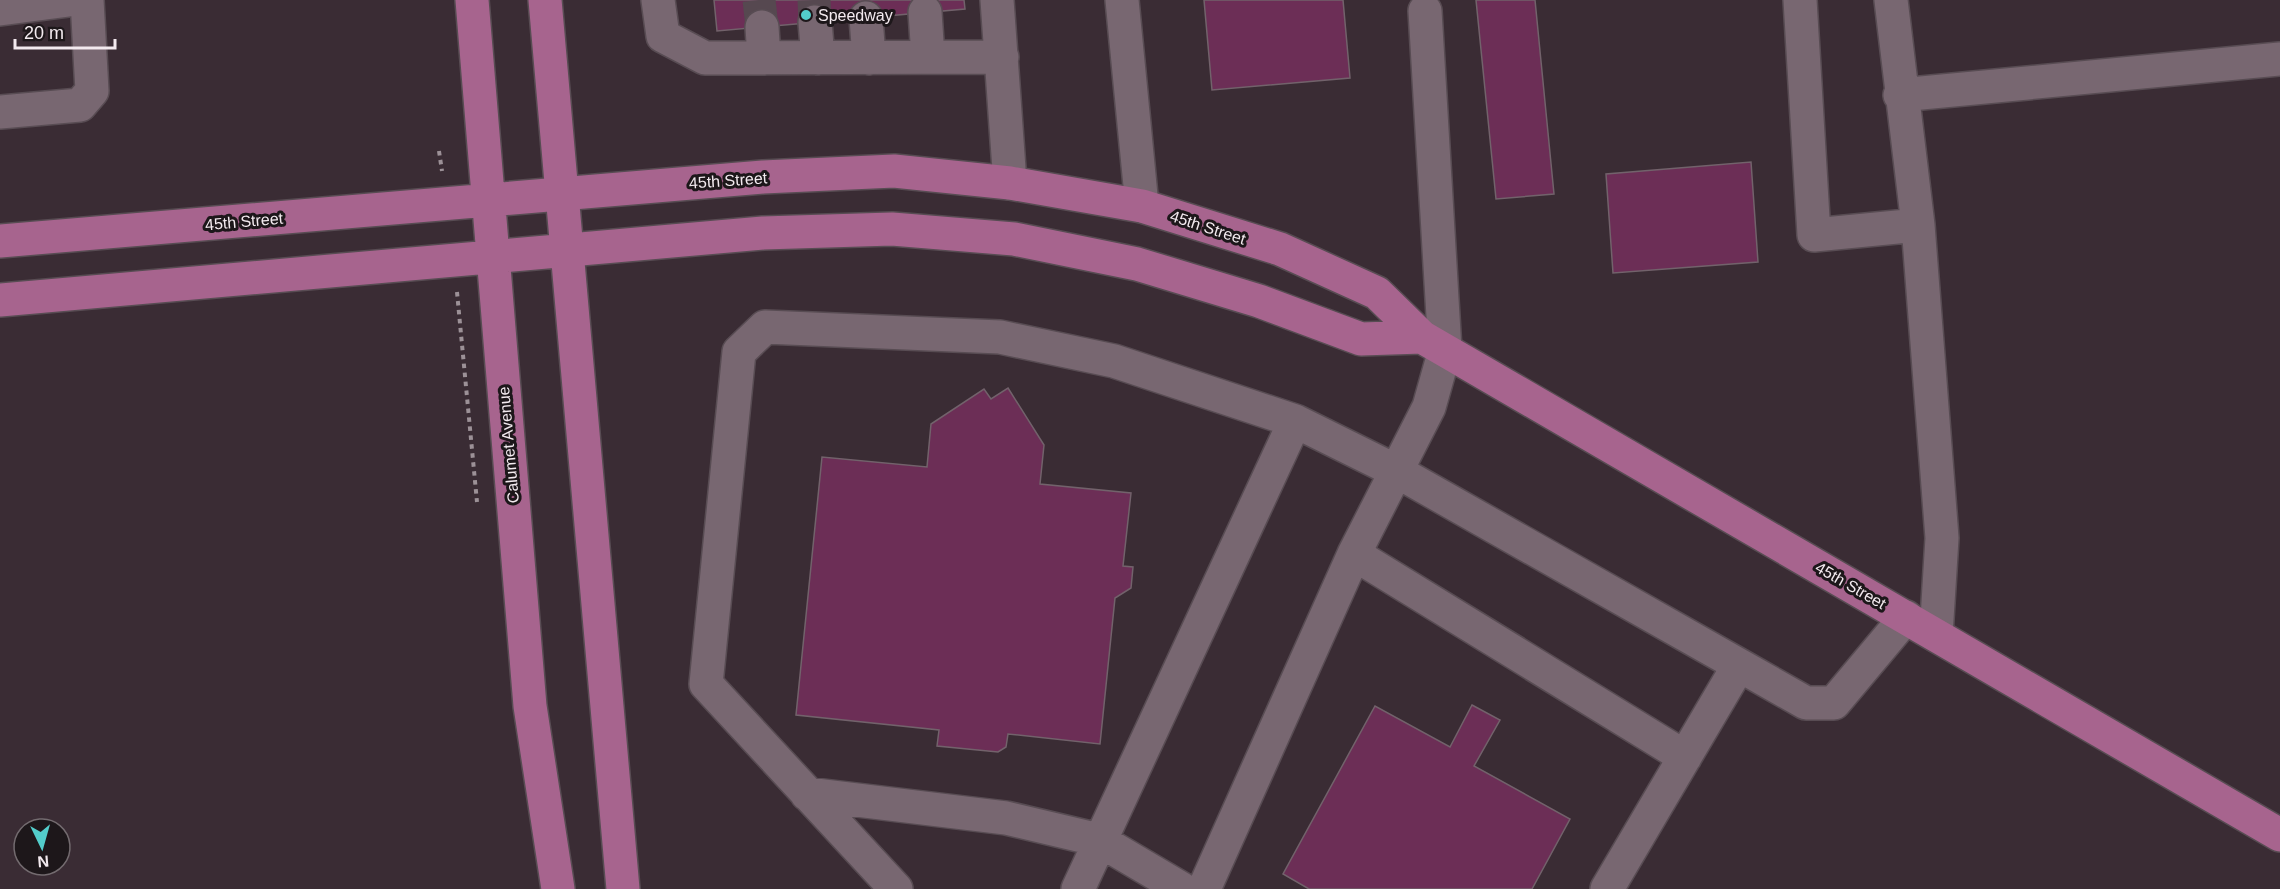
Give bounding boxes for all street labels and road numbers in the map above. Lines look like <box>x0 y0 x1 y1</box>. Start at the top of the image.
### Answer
street label: 45th Street <box>688 169 768 192</box>
street label: 45th Street <box>1168 207 1248 248</box>
street label: 45th Street <box>204 210 284 233</box>
street label: Calumet Avenue <box>495 386 522 504</box>
street label: 45th Street <box>1813 559 1889 613</box>

